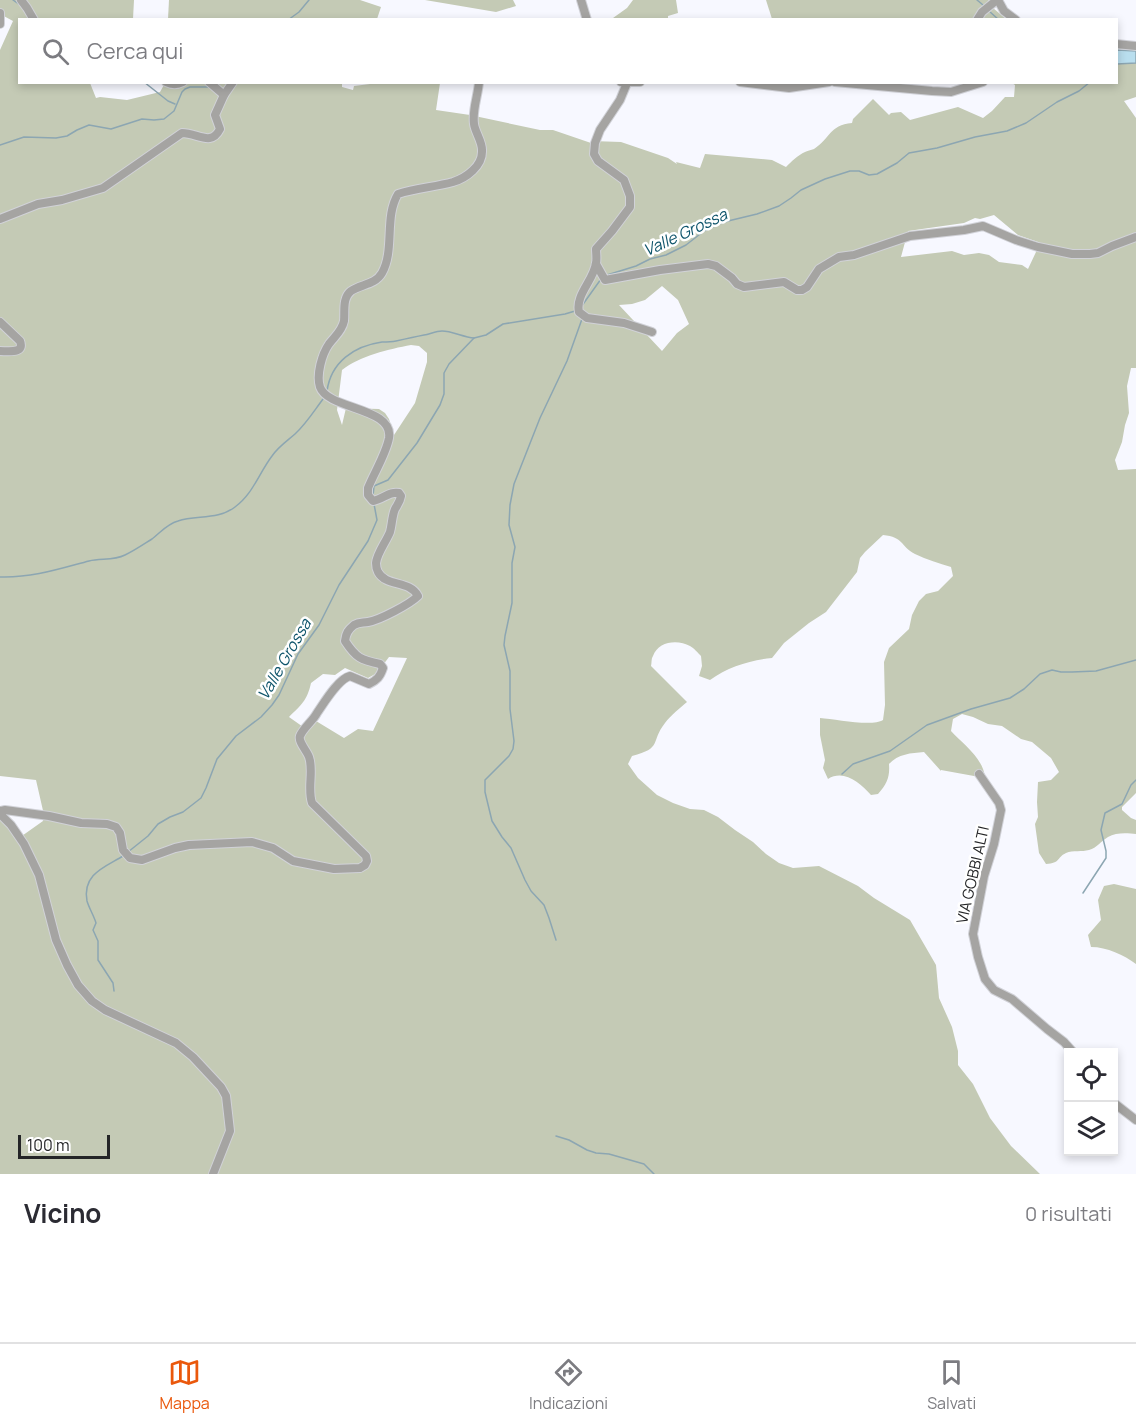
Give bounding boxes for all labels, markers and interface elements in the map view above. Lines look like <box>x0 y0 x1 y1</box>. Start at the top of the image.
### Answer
search box <box>18 18 1118 84</box>
icon: search <box>39 35 72 68</box>
text: Cerca qui <box>87 36 183 66</box>
water label: Valle Grossa <box>640 203 731 261</box>
water label: Valle Grossa <box>252 614 317 703</box>
street label: VIA GOBBI ALTI <box>951 824 994 926</box>
map controls <box>1064 1048 1118 1156</box>
button: locate <box>1064 1048 1118 1102</box>
button: layers <box>1064 1102 1118 1156</box>
scale bar <box>18 1132 110 1160</box>
text: 100 m <box>27 1134 70 1156</box>
text: Vicino <box>24 1195 101 1231</box>
text: 0 risultati <box>1025 1200 1112 1227</box>
tab: Mappa <box>160 1356 210 1414</box>
tab: Indicazioni <box>529 1356 608 1414</box>
tab: Salvati <box>927 1356 976 1414</box>

